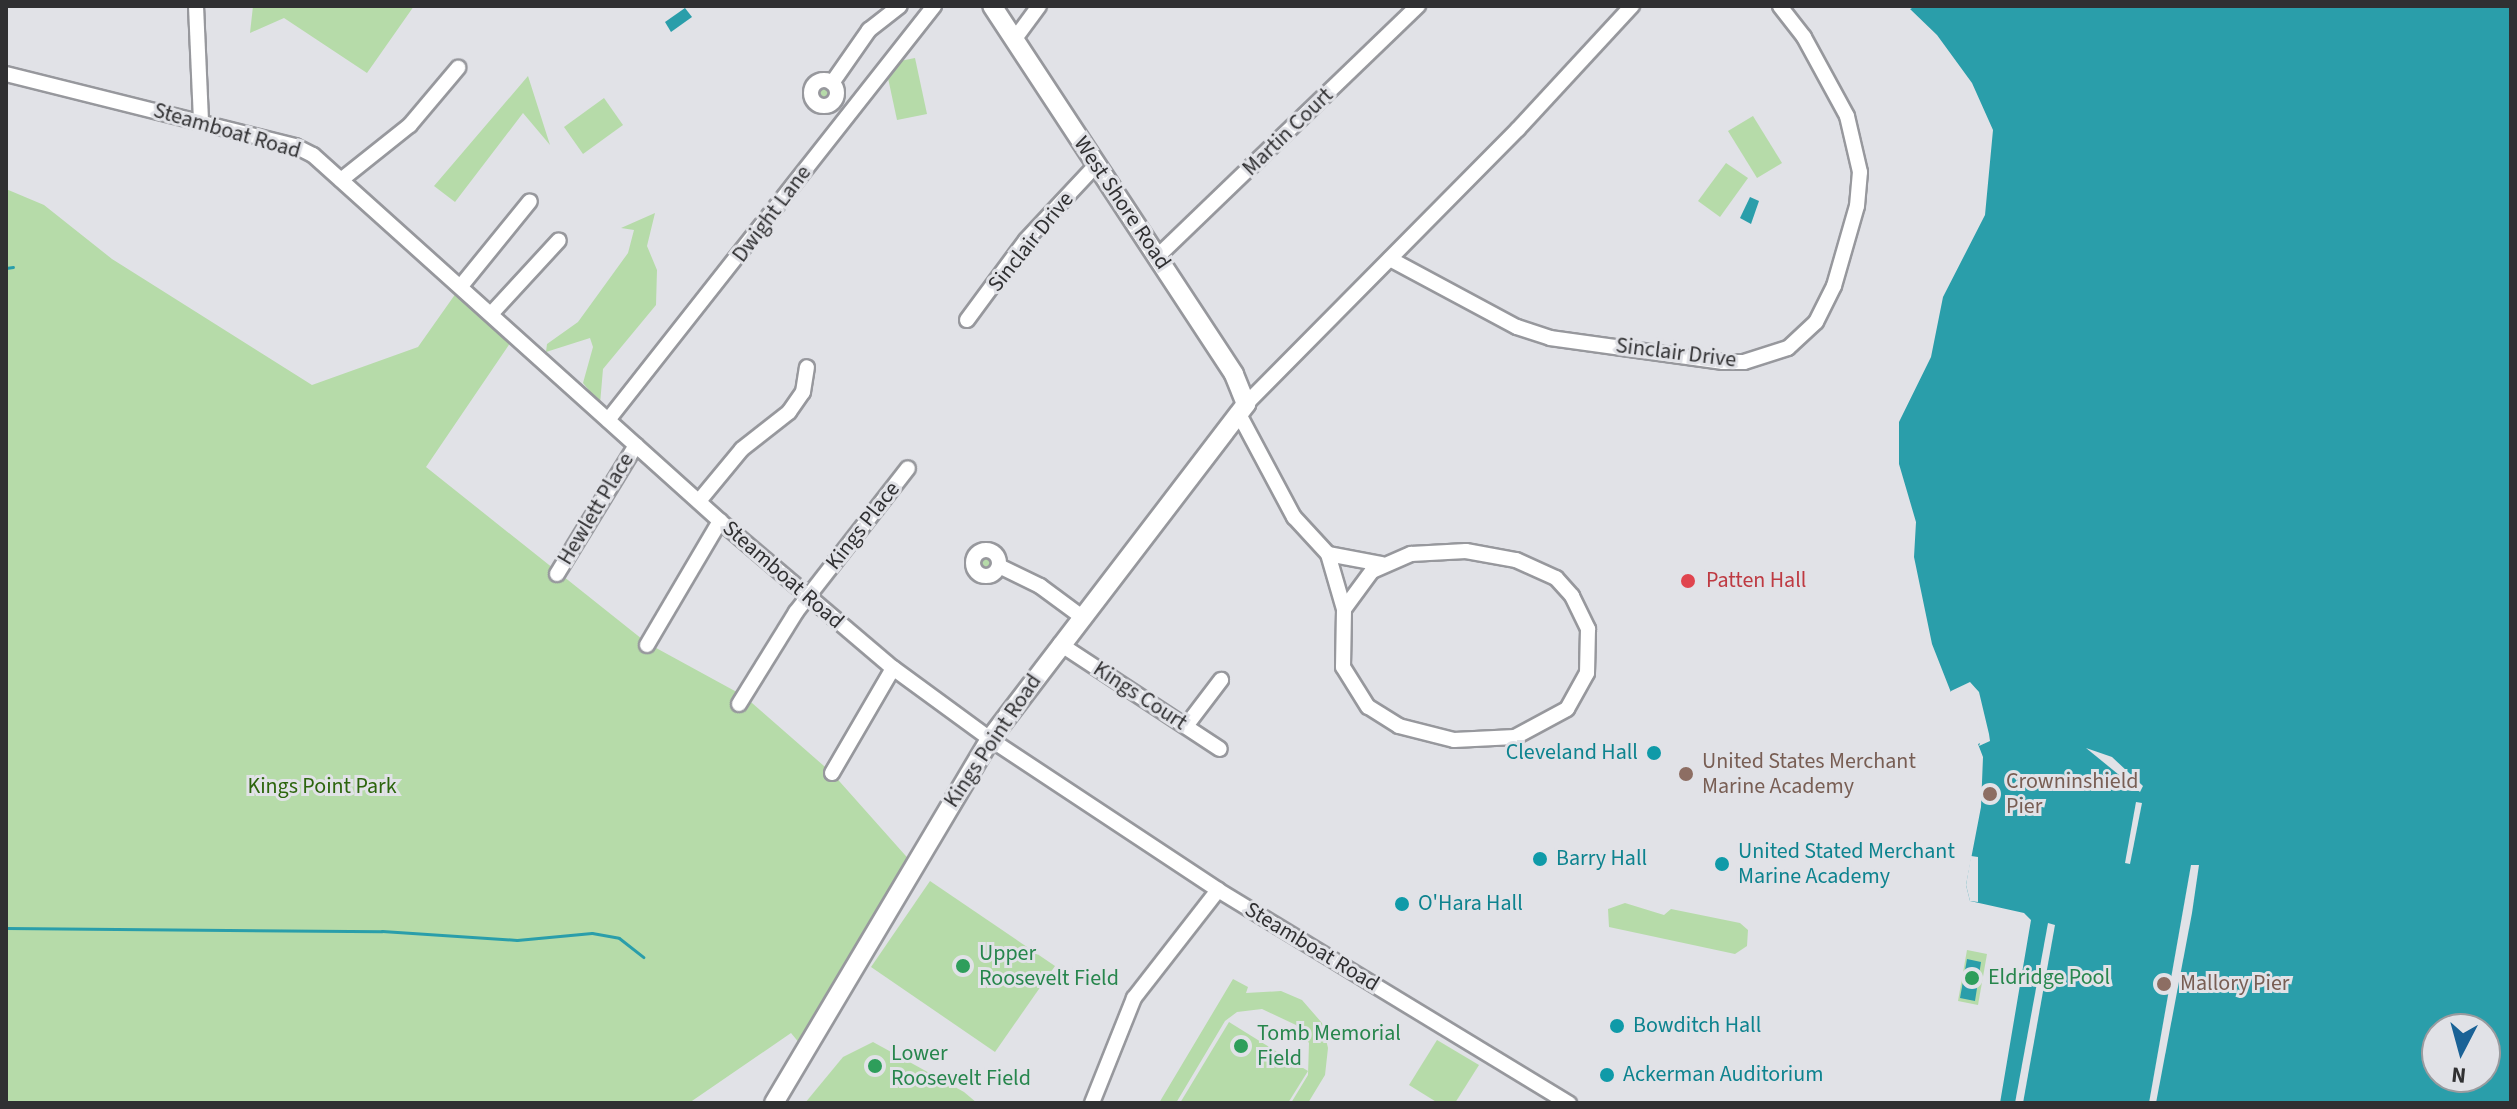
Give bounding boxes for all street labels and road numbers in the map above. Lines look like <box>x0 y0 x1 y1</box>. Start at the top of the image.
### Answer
street label: Martin Court <box>1237 82 1339 182</box>
street label: Steamboat Road <box>150 97 304 165</box>
street label: West Shore Road <box>1068 132 1176 274</box>
street label: Dwight Lane <box>727 160 817 268</box>
street label: Sinclair Drive <box>983 187 1079 297</box>
street label: Sinclair Drive <box>1614 333 1738 373</box>
street label: Hewlett Place <box>552 448 640 570</box>
street label: Kings Place <box>820 477 906 575</box>
street label: Steamboat Road <box>717 515 849 635</box>
street label: Kings Court <box>1088 656 1192 736</box>
street label: Kings Point Road <box>939 669 1047 813</box>
street label: Steamboat Road <box>1240 897 1384 997</box>

